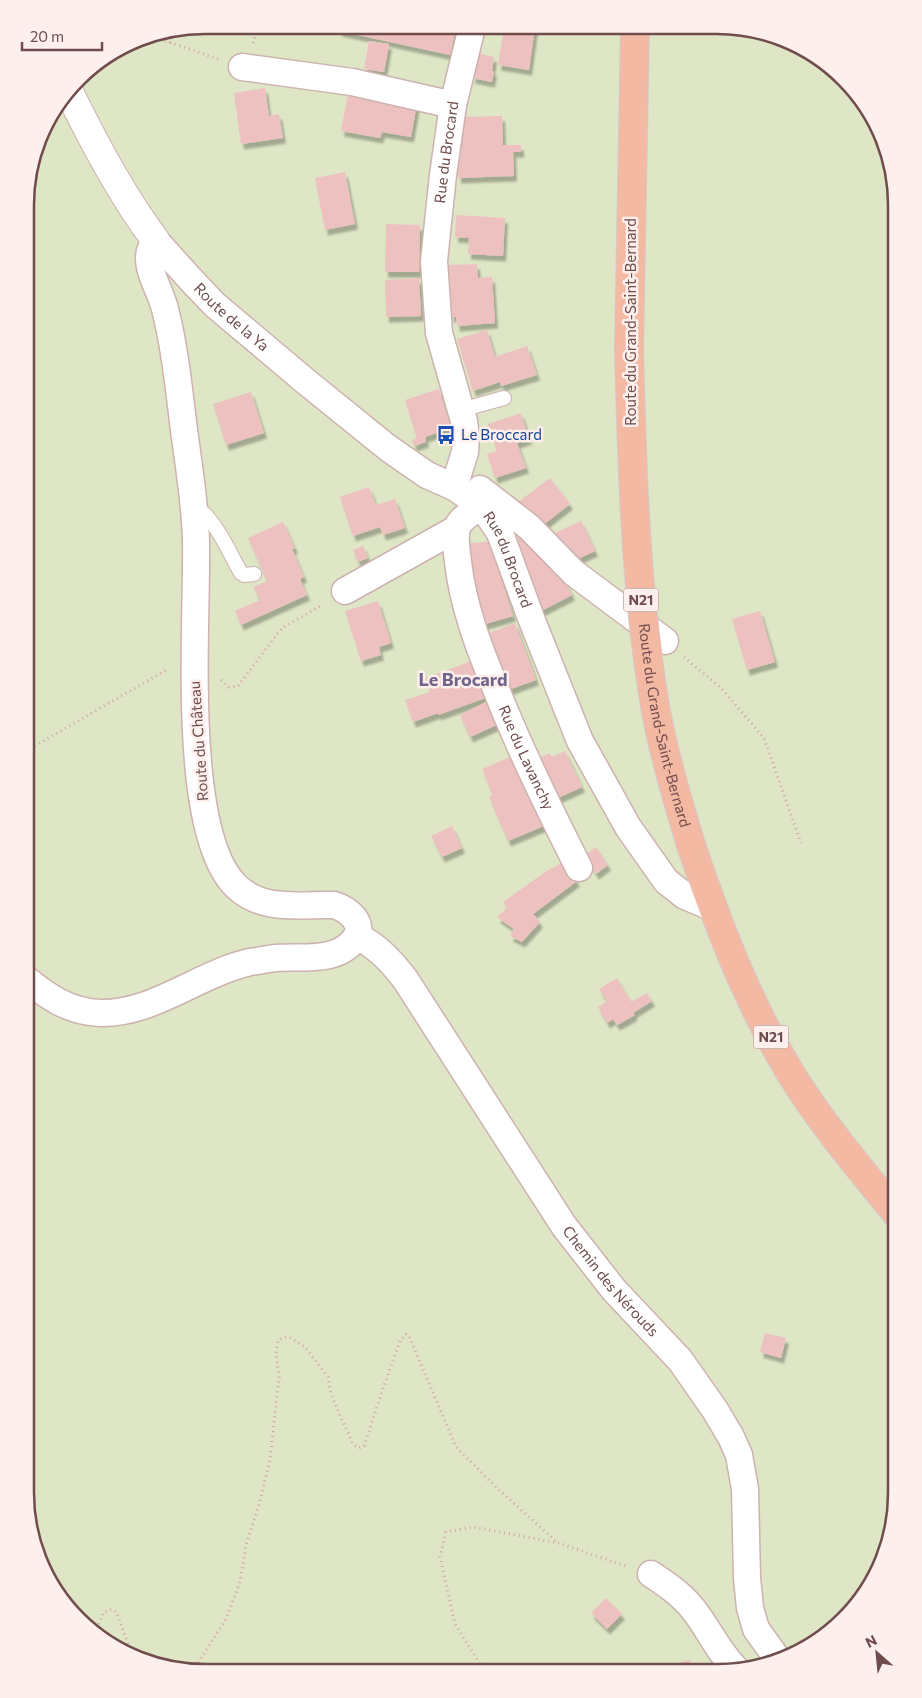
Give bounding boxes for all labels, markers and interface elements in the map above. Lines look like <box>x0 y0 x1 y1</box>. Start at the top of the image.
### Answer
scale bar <box>22 20 102 52</box>
text: 20 m <box>30 27 64 45</box>
street label: Rue du Brocard <box>430 100 461 204</box>
street label: Route du Grand-Saint-Bernard <box>621 218 639 426</box>
street label: Route de la Ya <box>191 279 273 354</box>
bus stop icon: Le Broccard <box>435 424 457 446</box>
place label: Le Broccard <box>461 425 542 443</box>
street label: Rue du Brocard <box>480 507 536 610</box>
road number: N21 <box>624 588 658 612</box>
street label: Route du Grand-Saint-Bernard <box>636 622 695 829</box>
district label: Le Brocard <box>418 668 508 690</box>
street label: Route du Château <box>185 680 211 802</box>
street label: Rue du Lavanchy <box>495 702 559 813</box>
road number: N21 <box>754 1026 788 1048</box>
street label: Chemin des Nérouds <box>559 1222 663 1340</box>
north arrow <box>852 1628 902 1678</box>
text: N <box>862 1631 879 1651</box>

